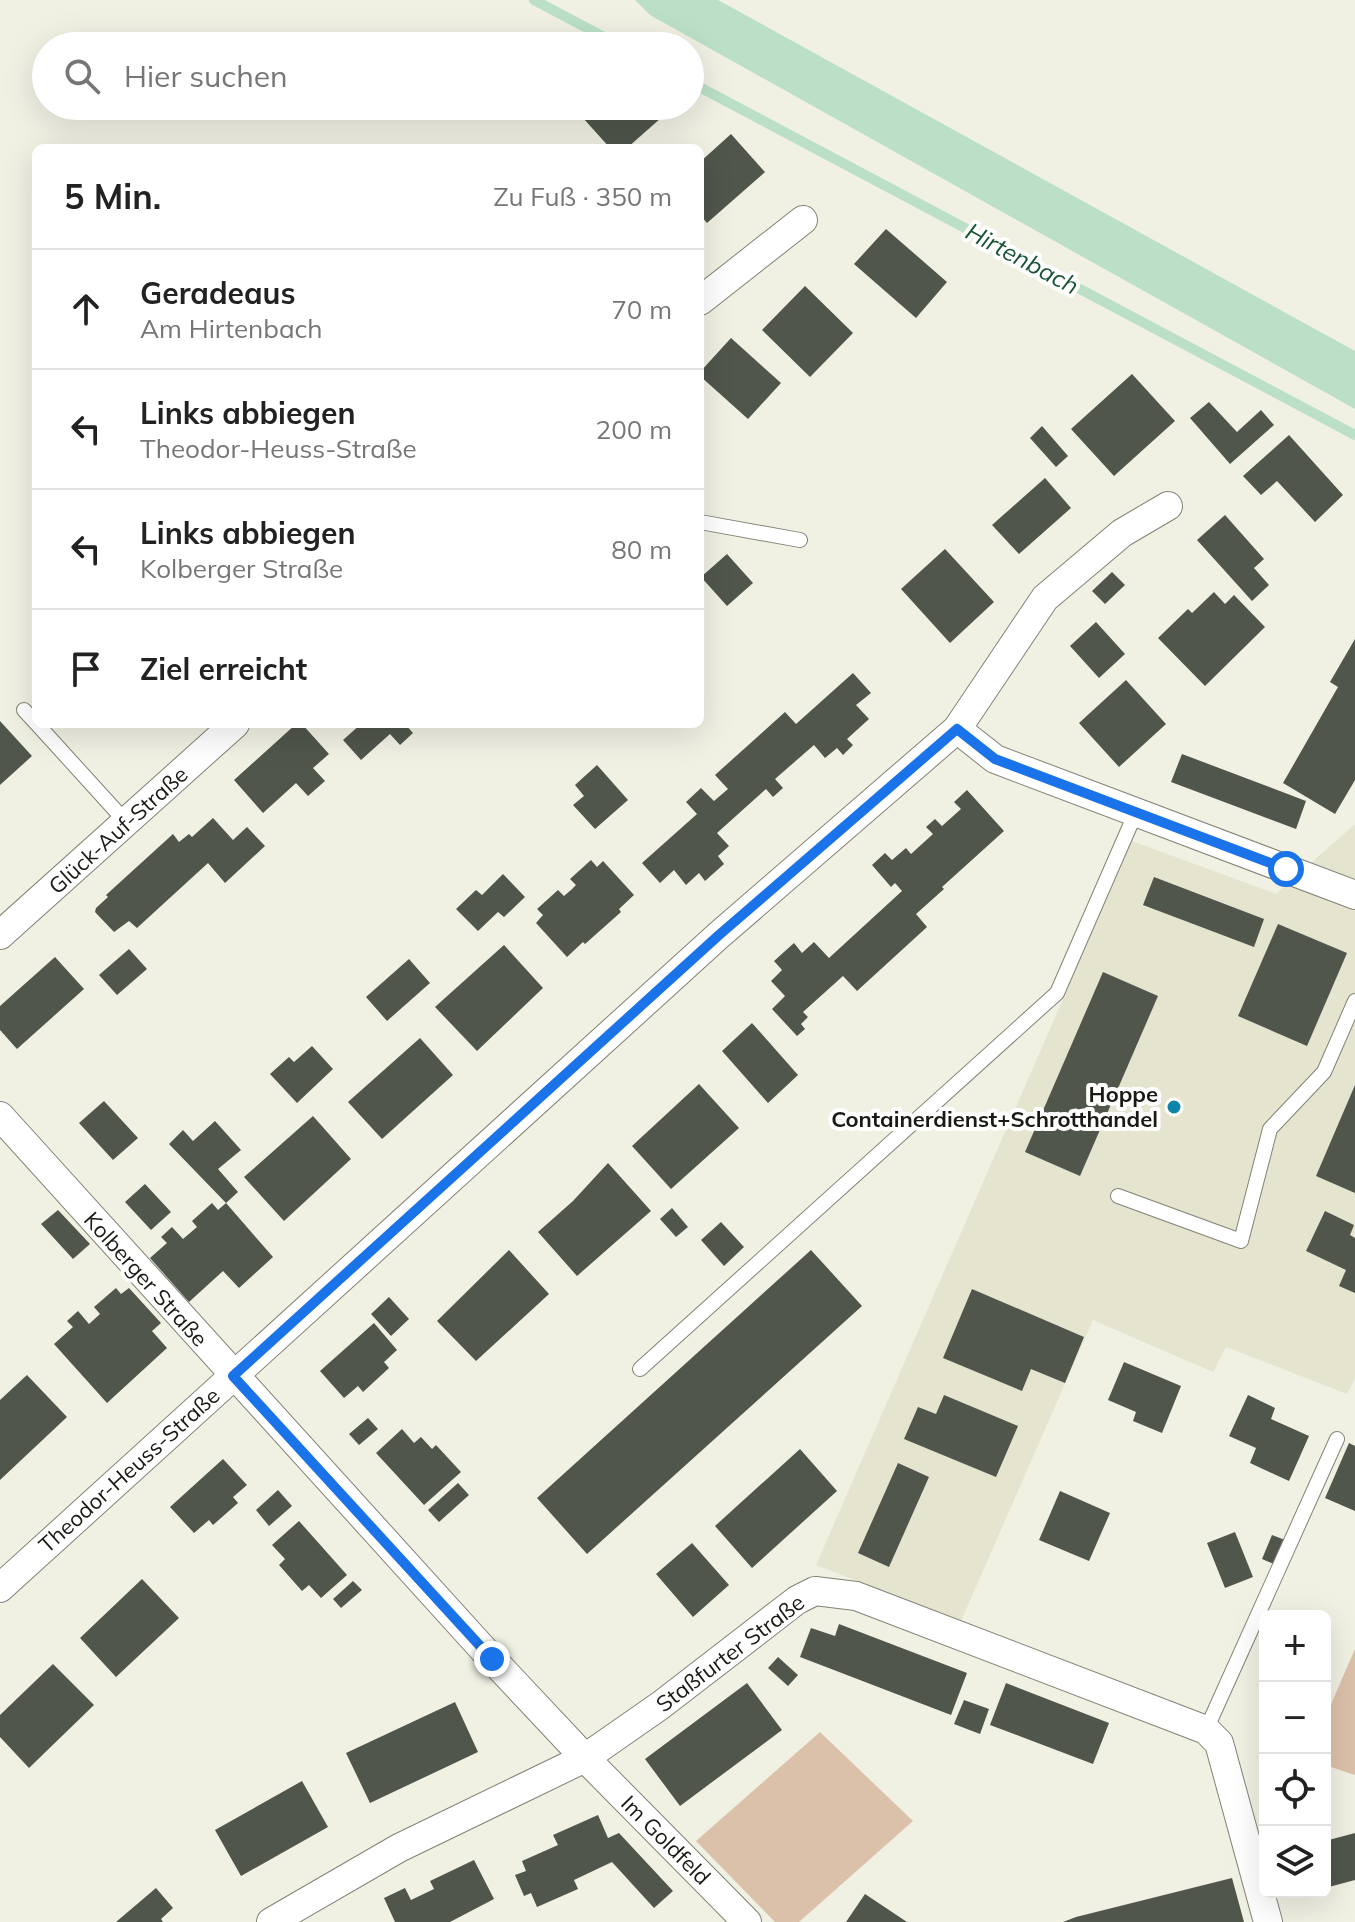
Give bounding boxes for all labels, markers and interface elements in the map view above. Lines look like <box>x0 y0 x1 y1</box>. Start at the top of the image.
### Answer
search box <box>32 32 704 120</box>
icon: search <box>60 54 104 98</box>
text: Hier suchen <box>124 57 288 95</box>
text: 5 Min. <box>64 175 161 218</box>
text: Zu Fuß · 350 m <box>493 180 672 213</box>
water label: Hirtenbach <box>961 216 1084 300</box>
text: Geradeaus <box>140 274 295 312</box>
icon: ahead <box>64 287 108 331</box>
text: 70 m <box>611 293 672 326</box>
text: Am Hirtenbach <box>140 312 323 345</box>
text: Links abbiegen <box>140 394 356 432</box>
icon: left <box>64 407 108 451</box>
text: 200 m <box>596 413 672 446</box>
text: Theodor-Heuss-Straße <box>140 432 417 465</box>
text: Links abbiegen <box>140 514 356 552</box>
icon: left <box>64 527 108 571</box>
text: 80 m <box>611 533 672 566</box>
text: Kolberger Straße <box>140 552 343 585</box>
icon: arrive <box>64 647 108 691</box>
text: Ziel erreicht <box>140 650 307 688</box>
street label: Glück-Auf-Straße <box>42 760 194 900</box>
route start <box>1268 851 1304 887</box>
place label: Hoppe Containerdienst+Schrotthandel <box>831 1080 1158 1133</box>
marker: Hoppe Containerdienst+Schrotthandel <box>1165 1098 1183 1116</box>
street label: Kolberger Straße <box>78 1206 214 1352</box>
street label: Theodor-Heuss-Straße <box>33 1381 225 1559</box>
street label: Staßfurter Straße <box>650 1588 810 1718</box>
map controls <box>1259 1610 1331 1898</box>
button: + <box>1259 1610 1331 1682</box>
route end <box>474 1641 510 1677</box>
button: − <box>1259 1682 1331 1754</box>
button: locate <box>1259 1754 1331 1826</box>
street label: Im Goldfeld <box>615 1789 717 1891</box>
button: layers <box>1259 1826 1331 1898</box>

